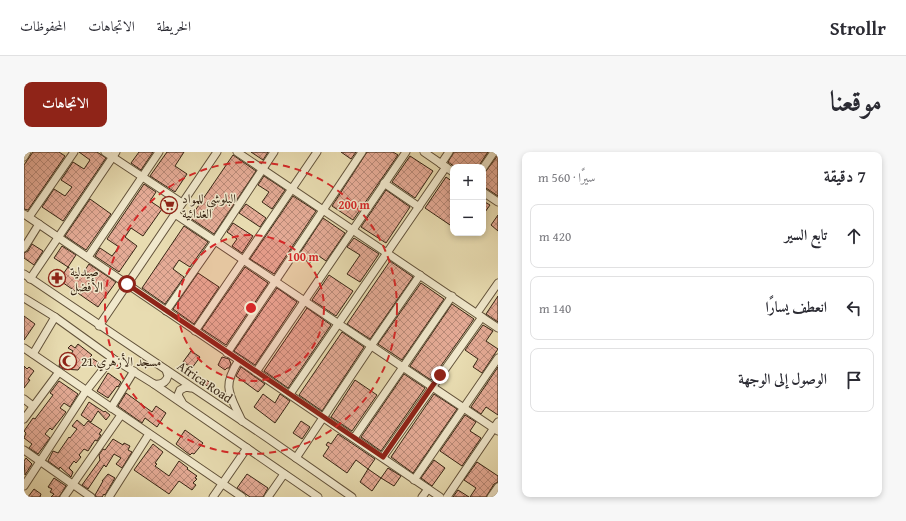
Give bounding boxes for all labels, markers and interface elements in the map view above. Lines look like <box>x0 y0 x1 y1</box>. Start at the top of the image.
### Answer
text: Strollr <box>830 14 886 42</box>
text: المحفوظات <box>20 16 66 36</box>
text: الاتجاهات <box>88 16 135 36</box>
text: الخريطة <box>157 16 191 36</box>
text: موقعنا <box>830 80 882 121</box>
button: الاتجاهات <box>24 82 107 127</box>
text: 7 دقيقة <box>824 163 866 188</box>
map controls <box>450 164 486 236</box>
button: + <box>450 164 486 200</box>
text: سيرًا · 560 m <box>538 168 596 187</box>
place label: البلوشي للمواد الغدائية <box>182 189 236 223</box>
supermarket icon: البلوشي للمواد الغدائية <box>159 195 179 215</box>
text: 200 m <box>338 196 371 213</box>
button: − <box>450 200 486 236</box>
text: تابع السير <box>785 224 827 245</box>
icon: ahead <box>843 225 865 247</box>
text: 420 m <box>539 227 571 246</box>
text: 100 m <box>287 248 320 265</box>
place label: صيدلية الأفضل <box>70 262 103 296</box>
pharmacy icon: صيدلية الأفضل <box>47 268 67 288</box>
route start <box>118 275 136 293</box>
text: انعطف يسارًا <box>765 296 827 317</box>
icon: left <box>843 297 865 319</box>
text: 140 m <box>539 299 571 318</box>
centre of rings <box>244 301 258 315</box>
mosque icon: مسجد الأزهري 21 <box>58 351 78 371</box>
place label: مسجد الأزهري 21 <box>81 352 161 372</box>
street label: Africa Road <box>174 356 236 408</box>
route end <box>431 366 449 384</box>
text: الوصول إلى الوجهة <box>738 368 827 389</box>
icon: arrive <box>843 369 865 391</box>

